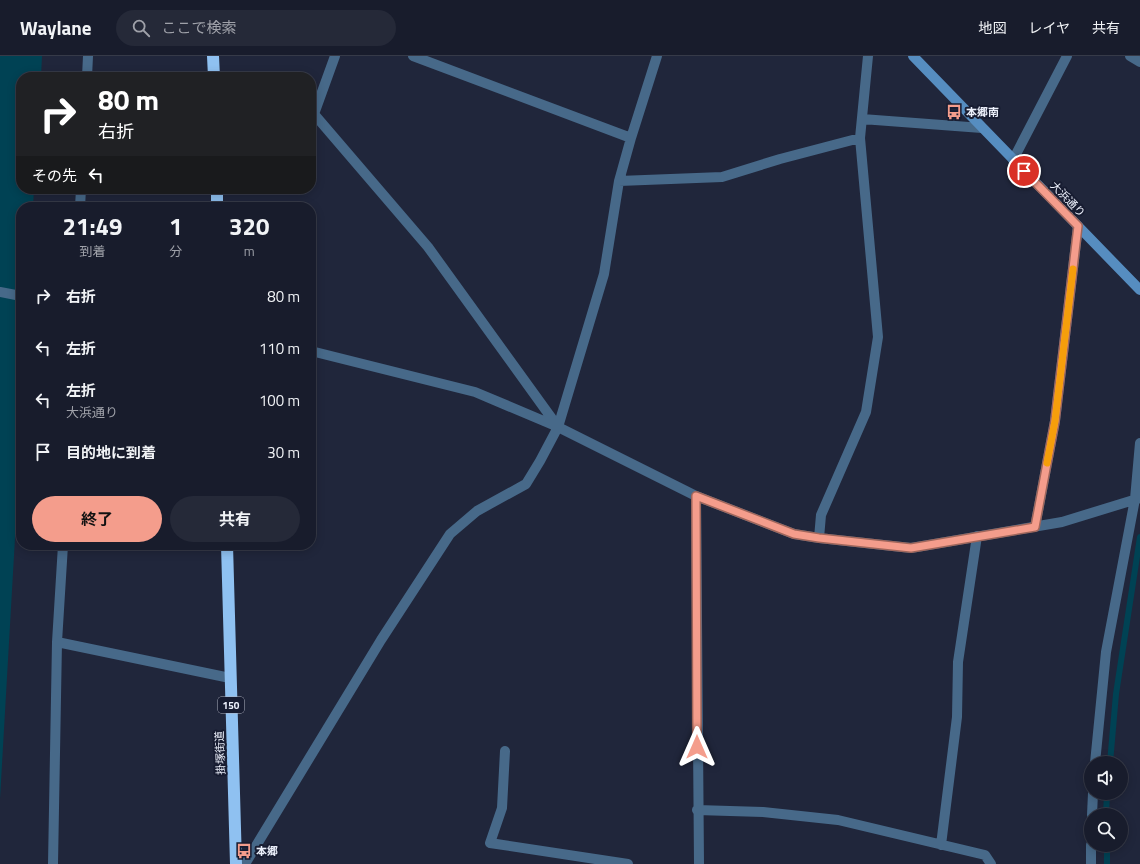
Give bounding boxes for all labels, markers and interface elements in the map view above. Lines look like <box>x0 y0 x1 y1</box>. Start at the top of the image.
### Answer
search box <box>116 10 396 46</box>
text: Waylane <box>20 13 92 42</box>
text: ここで検索 <box>162 16 237 39</box>
icon: search <box>130 17 152 39</box>
text: 地図 <box>978 17 1006 38</box>
text: レイヤ <box>1028 17 1070 38</box>
text: 共有 <box>1092 17 1120 38</box>
text: 80 m <box>98 78 159 121</box>
icon: right <box>32 88 84 140</box>
bus stop icon: 本郷南 <box>945 103 963 121</box>
place label: 本郷南 <box>966 104 999 120</box>
text: 右折 <box>98 118 134 145</box>
pin <box>1007 154 1041 188</box>
icon: arrive <box>1013 160 1035 182</box>
text: その先 <box>32 164 77 187</box>
icon: left <box>85 164 107 186</box>
street label: 大浜通り <box>1047 178 1089 220</box>
text: 21:49 <box>63 208 122 244</box>
text: 1 <box>169 208 183 244</box>
text: 320 <box>229 208 269 244</box>
text: 到着 <box>80 241 106 261</box>
text: 分 <box>169 241 182 261</box>
text: m <box>244 241 255 261</box>
icon: right <box>32 285 54 307</box>
text: 右折 <box>66 285 96 308</box>
text: 80 m <box>267 285 300 308</box>
icon: left <box>32 337 54 359</box>
text: 左折 <box>66 337 96 360</box>
text: 110 m <box>259 337 300 360</box>
text: 左折 <box>66 379 96 402</box>
icon: left <box>32 389 54 411</box>
text: 100 m <box>259 389 300 412</box>
text: 大浜通り <box>66 402 118 422</box>
icon: arrive <box>32 441 54 463</box>
text: 目的地に到着 <box>66 441 156 464</box>
text: 30 m <box>267 441 300 464</box>
button: 終了 <box>32 496 162 542</box>
button: 共有 <box>170 496 300 542</box>
road number: 150 <box>218 697 244 713</box>
position arrow <box>676 726 718 768</box>
street label: 掛塚街道 <box>211 731 229 775</box>
map controls <box>1084 756 1128 852</box>
button: sound <box>1084 756 1128 800</box>
button: search <box>1084 808 1128 852</box>
bus stop icon: 本郷 <box>235 842 253 860</box>
place label: 本郷 <box>256 843 278 859</box>

